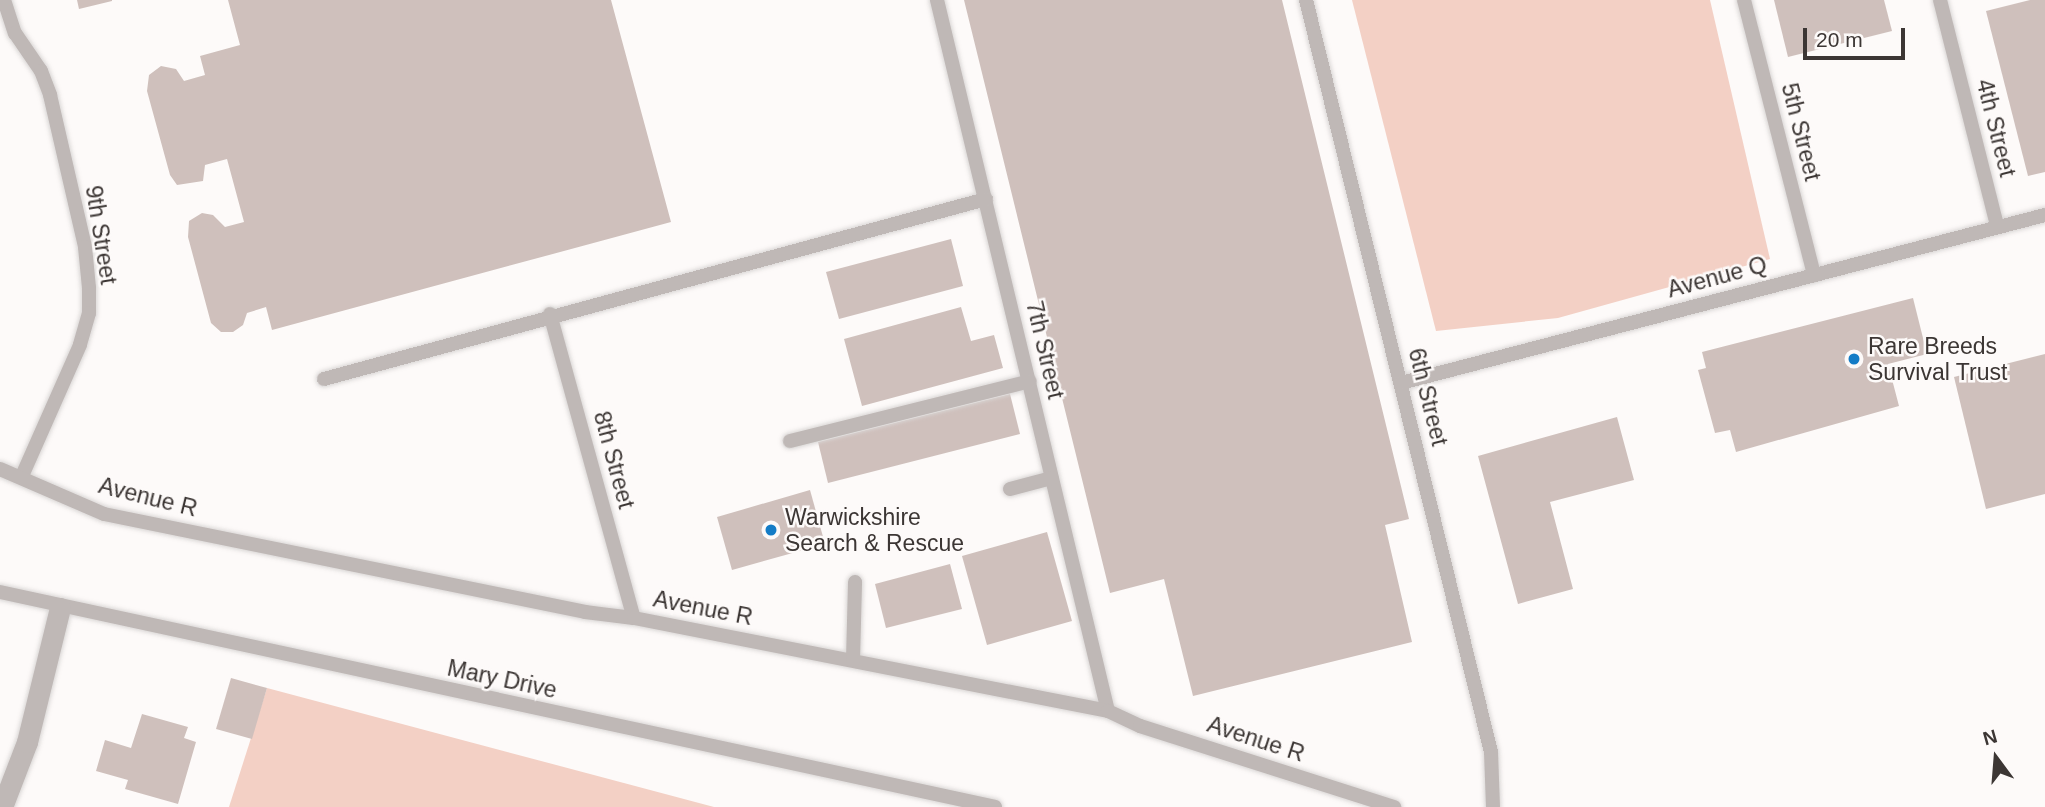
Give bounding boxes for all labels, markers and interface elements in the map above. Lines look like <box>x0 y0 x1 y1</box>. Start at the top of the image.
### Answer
scale bar <box>1807 14 1909 58</box>
text: 20 m <box>1816 28 1863 51</box>
street label: 4th Street <box>1971 76 2021 180</box>
street label: 5th Street <box>1776 80 1826 184</box>
street label: 9th Street <box>80 184 122 286</box>
street label: Avenue Q <box>1664 250 1770 304</box>
street label: 7th Street <box>1020 298 1070 402</box>
place label: Rare Breeds Survival Trust <box>1868 332 2008 386</box>
street label: 6th Street <box>1403 345 1453 449</box>
marker: Rare Breeds Survival Trust <box>1846 351 1862 367</box>
street label: 8th Street <box>588 408 640 512</box>
street label: Avenue R <box>96 471 200 523</box>
place label: Warwickshire Search & Rescue <box>785 503 964 557</box>
marker: Warwickshire Search & Rescue <box>763 522 779 538</box>
street label: Avenue R <box>651 585 755 631</box>
street label: Mary Drive <box>445 654 559 704</box>
street label: Avenue R <box>1204 710 1308 768</box>
north arrow <box>1961 723 2031 793</box>
text: N <box>1981 725 2000 749</box>

